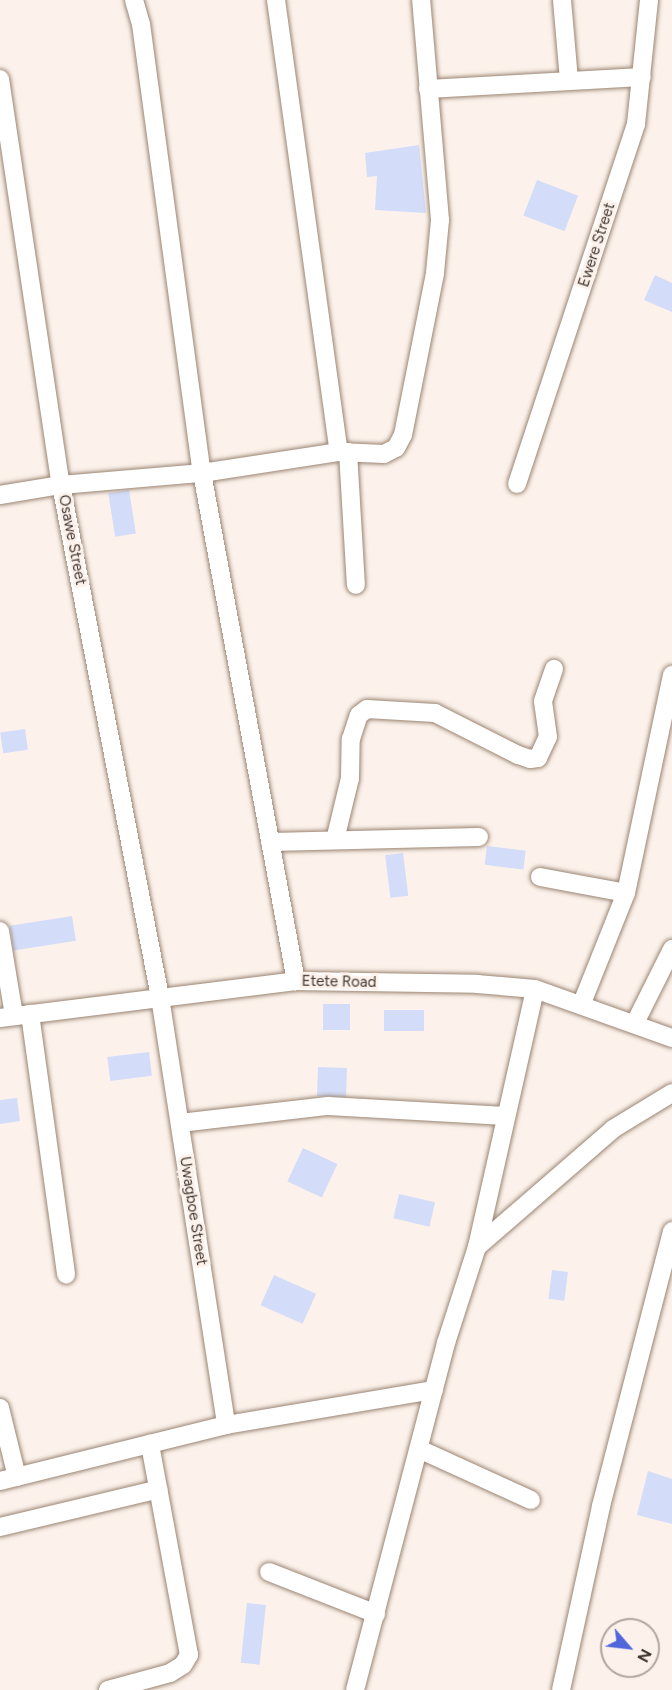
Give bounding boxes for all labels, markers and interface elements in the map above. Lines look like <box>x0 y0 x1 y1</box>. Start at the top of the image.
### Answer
street label: Ewere Street <box>575 201 619 289</box>
street label: Osawe Street <box>54 493 90 587</box>
street label: Etete Road <box>301 972 377 992</box>
street label: Uwagboe Street <box>176 1155 210 1267</box>
north arrow <box>600 1618 660 1678</box>
text: N <box>633 1646 656 1666</box>

